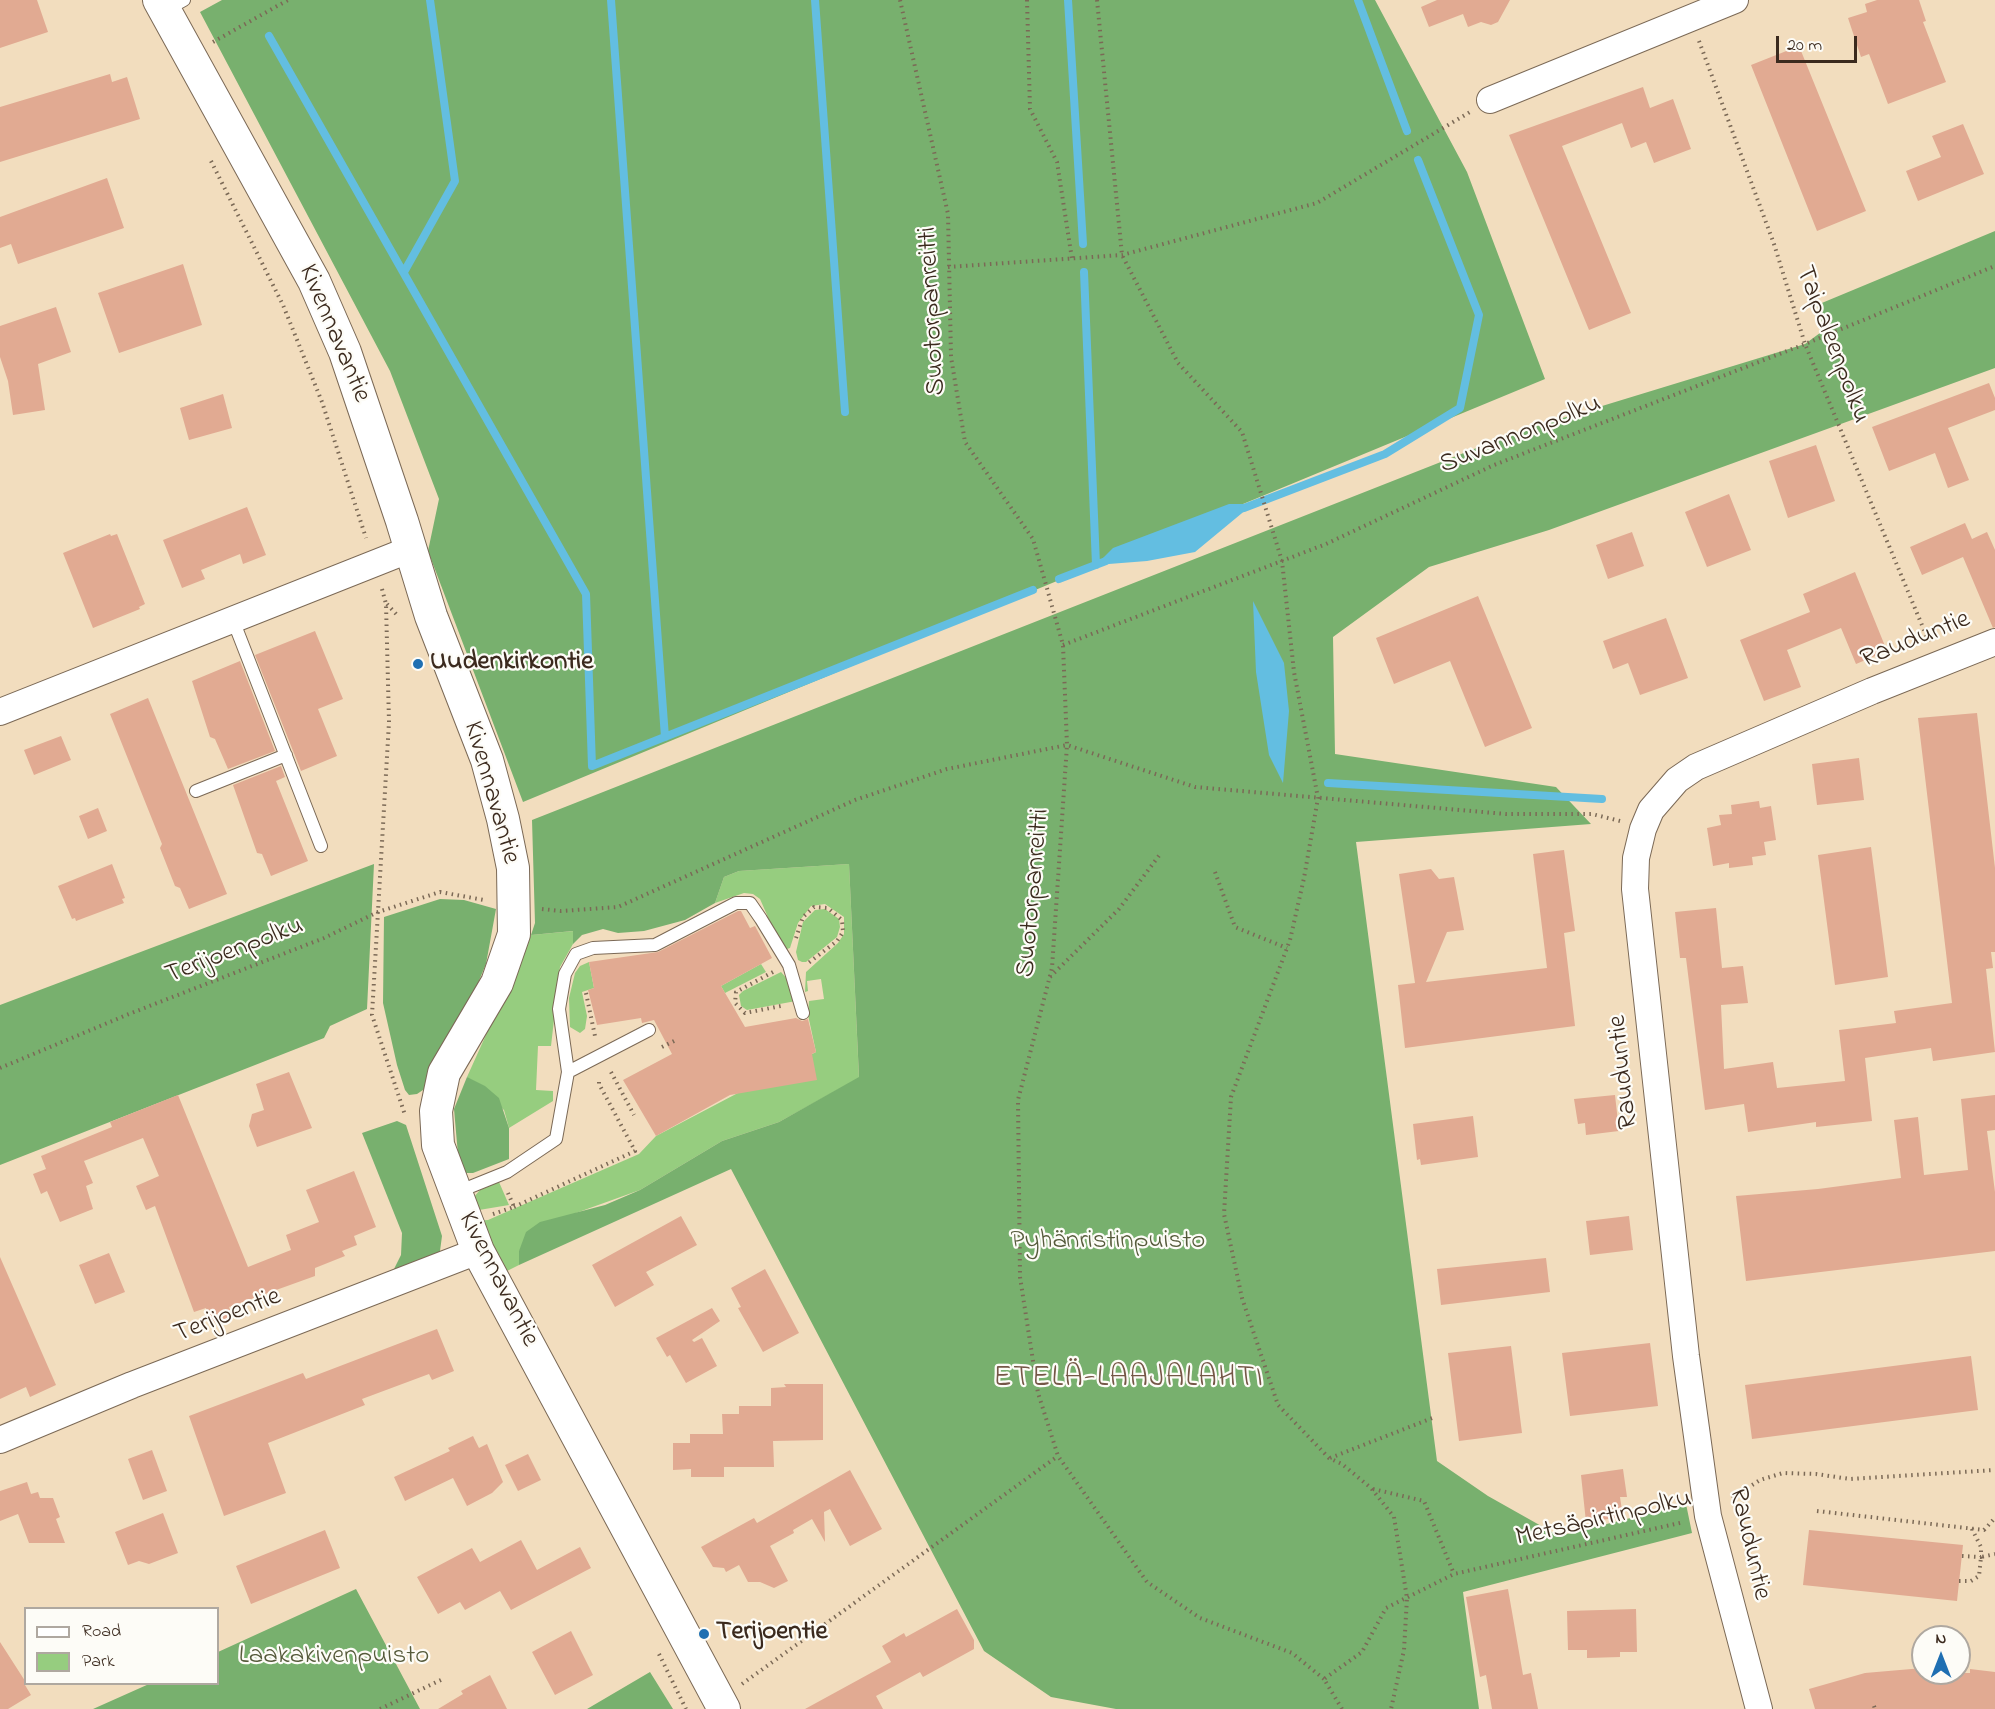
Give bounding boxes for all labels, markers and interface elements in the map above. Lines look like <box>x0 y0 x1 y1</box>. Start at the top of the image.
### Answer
scale bar <box>1779 24 1860 62</box>
text: 20 m <box>1787 33 1822 59</box>
street label: Suotorpanreitti <box>913 226 955 396</box>
street label: Kivennavantie <box>289 260 377 408</box>
street label: Taipaleenpolku <box>1786 262 1876 428</box>
street label: Suvannonpolku <box>1436 389 1606 483</box>
street label: Rauduntie <box>1857 604 1975 678</box>
place label: Uudenkirkontie <box>430 648 593 680</box>
marker: Uudenkirkontie <box>411 657 425 671</box>
street label: Kivennavantie <box>454 718 526 868</box>
street label: Suotorpanreitti <box>1011 807 1059 979</box>
street label: Terijoenpolku <box>161 911 309 993</box>
street label: Rauduntie <box>1603 1013 1647 1131</box>
street label: Kivennavantie <box>449 1207 545 1353</box>
park label: Pyhänristinpuisto <box>1011 1227 1205 1259</box>
street label: Terijoentie <box>170 1282 286 1352</box>
district label: ETELÄ-LAAJALAHTI <box>994 1362 1264 1398</box>
street label: Metsäpirtinpolku <box>1513 1484 1695 1556</box>
street label: Rauduntie <box>1719 1484 1777 1604</box>
legend <box>24 1607 219 1685</box>
place label: Terijoentie <box>716 1618 828 1650</box>
text: Road <box>82 1619 121 1645</box>
north arrow <box>1911 1625 1971 1685</box>
marker: Terijoentie <box>697 1627 711 1641</box>
text: N <box>1936 1627 1946 1651</box>
park label: Laakakivenpuisto <box>239 1642 429 1674</box>
text: Park <box>82 1649 115 1675</box>

